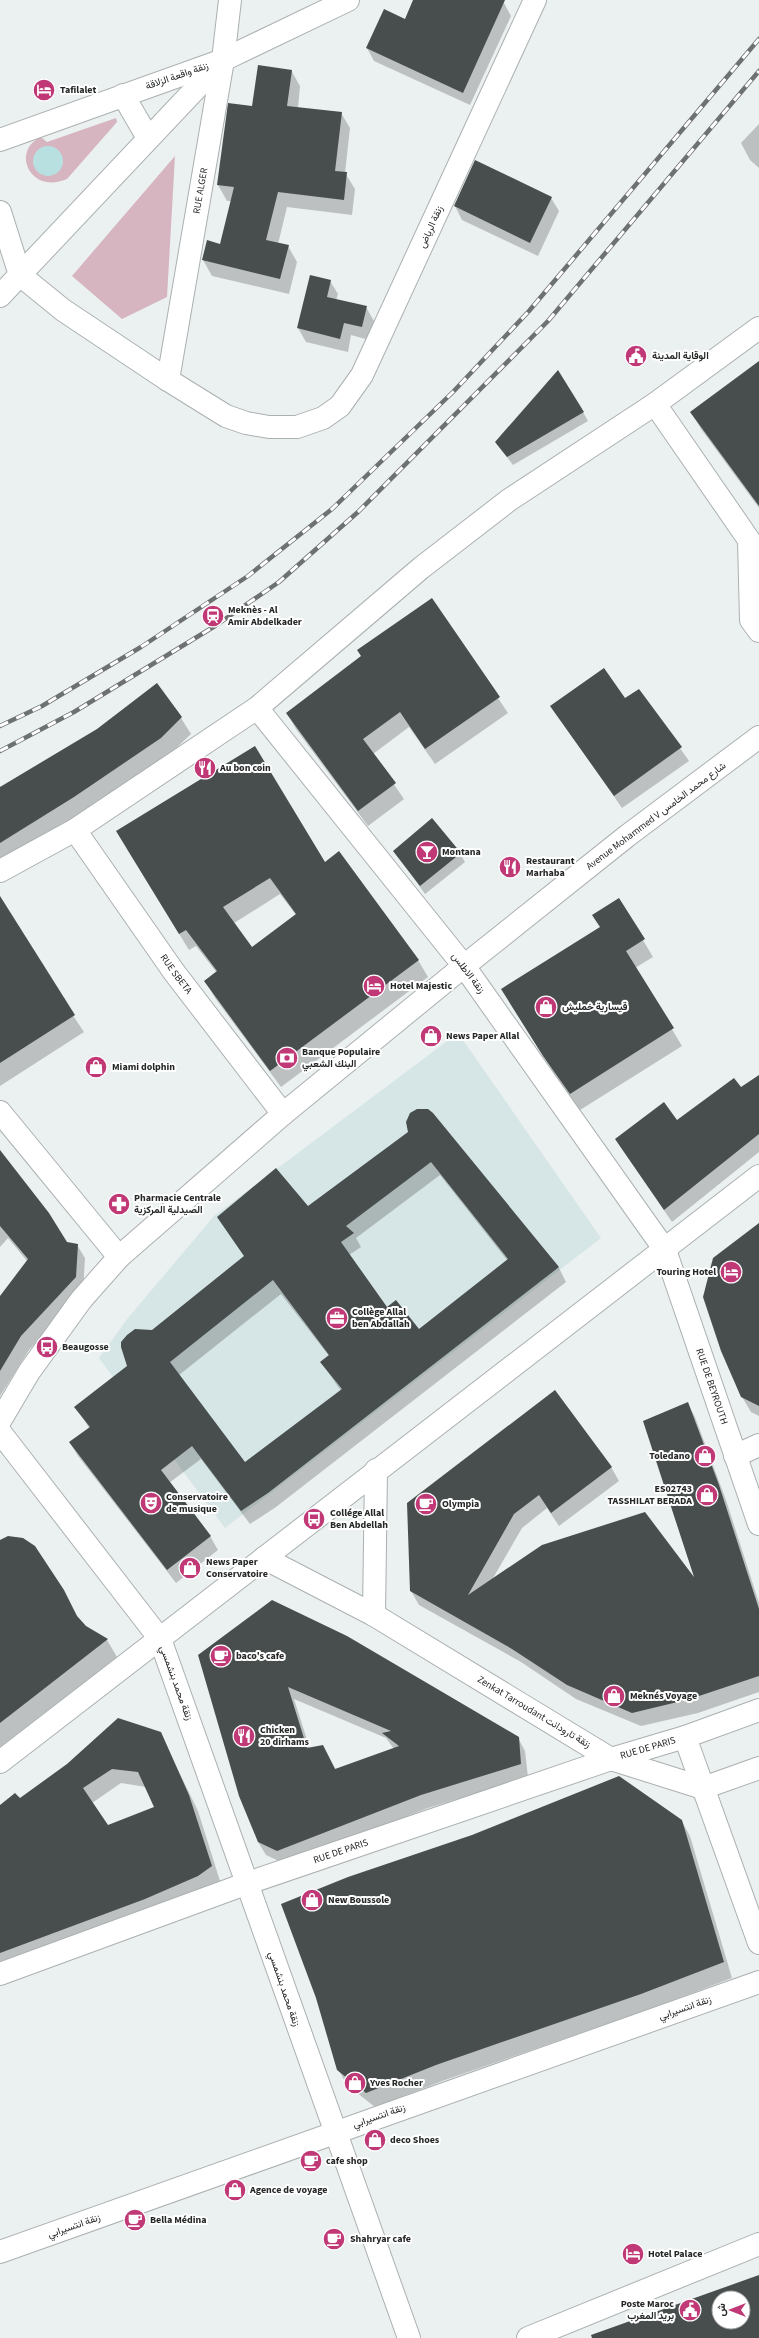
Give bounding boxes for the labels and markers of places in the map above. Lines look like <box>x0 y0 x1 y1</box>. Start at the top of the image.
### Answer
hotel icon: Tafilalet <box>31 77 57 103</box>
place label: Tafilalet <box>60 83 96 97</box>
public building icon: الوقاية المدينة <box>623 343 649 369</box>
place label: الوقاية المدينة <box>652 349 709 363</box>
station icon: Meknès - Al Amir Abdelkader <box>200 603 226 629</box>
place label: Meknès - Al Amir Abdelkader <box>227 603 302 629</box>
restaurant icon: Au bon coin <box>192 755 218 781</box>
place label: Au bon coin <box>219 761 271 775</box>
bar icon: Montana <box>414 839 440 865</box>
place label: Montana <box>442 845 481 859</box>
restaurant icon: Restaurant Marhaba <box>497 854 523 880</box>
place label: Restaurant Marhaba <box>526 854 575 880</box>
hotel icon: Hotel Majestic <box>361 973 387 999</box>
place label: Hotel Majestic <box>390 979 452 993</box>
shop icon: قيسارية خمليش <box>533 994 559 1020</box>
place label: قيسارية خمليش <box>562 1000 628 1014</box>
shop icon: News Paper Allal <box>418 1023 444 1049</box>
place label: News Paper Allal <box>446 1029 519 1043</box>
bank icon: Banque Populaire البنك الشعبي <box>274 1045 300 1071</box>
place label: Banque Populaire البنك الشعبي <box>302 1045 380 1072</box>
shop icon: Miami dolphin <box>83 1054 109 1080</box>
place label: Miami dolphin <box>112 1060 175 1074</box>
pharmacy icon: Pharmacie Centrale الصيدلية المركزية <box>106 1191 132 1217</box>
place label: Pharmacie Centrale الصيدلية المركزية <box>134 1191 221 1217</box>
hotel icon: Touring Hotel <box>718 1259 744 1285</box>
place label: Touring Hotel <box>656 1265 716 1279</box>
office icon: Collège Allal ben Abdallah <box>324 1305 350 1331</box>
place label: Collège Allal ben Abdallah <box>352 1305 410 1331</box>
bus stop icon: Beaugosse <box>34 1334 60 1360</box>
place label: Beaugosse <box>62 1340 109 1354</box>
shop icon: Toledano <box>692 1443 718 1469</box>
place label: Toledano <box>649 1449 690 1463</box>
place label: ES02743 TASSHILAT BERADA <box>607 1482 692 1508</box>
shop icon: ES02743 TASSHILAT BERADA <box>694 1482 720 1508</box>
theatre icon: Conservatoire de musique <box>138 1490 164 1516</box>
place label: Conservatoire de musique <box>166 1490 228 1516</box>
cafe icon: Olympia <box>413 1491 439 1517</box>
place label: Olympia <box>442 1497 479 1511</box>
bus stop icon: Collége Allal Ben Abdellah <box>301 1506 327 1532</box>
place label: Collége Allal Ben Abdellah <box>330 1506 388 1532</box>
shop icon: News Paper Conservatoire <box>177 1555 203 1581</box>
place label: News Paper Conservatoire <box>206 1555 268 1581</box>
cafe icon: baco's cafe <box>208 1643 234 1669</box>
place label: baco's cafe <box>236 1649 284 1663</box>
shop icon: Meknés Voyage <box>601 1683 627 1709</box>
place label: Meknés Voyage <box>630 1689 697 1703</box>
restaurant icon: Chicken 20 dirhams <box>231 1723 257 1749</box>
place label: Chicken 20 dirhams <box>260 1723 310 1749</box>
shop icon: New Boussole <box>299 1887 325 1913</box>
place label: New Boussole <box>328 1893 389 1907</box>
shop icon: Yves Rocher <box>342 2070 368 2096</box>
place label: Yves Rocher <box>369 2076 423 2090</box>
shop icon: deco Shoes <box>362 2127 388 2153</box>
place label: deco Shoes <box>390 2133 440 2147</box>
cafe icon: cafe shop <box>298 2148 324 2174</box>
place label: cafe shop <box>326 2154 368 2168</box>
shop icon: Agence de voyage <box>222 2177 248 2203</box>
place label: Agence de voyage <box>249 2183 328 2197</box>
cafe icon: Bella Médina <box>122 2207 148 2233</box>
place label: Bella Médina <box>150 2213 207 2227</box>
cafe icon: Shahryar cafe <box>321 2226 347 2252</box>
place label: Shahryar cafe <box>350 2232 411 2246</box>
hotel icon: Hotel Palace <box>620 2241 646 2267</box>
place label: Hotel Palace <box>648 2247 702 2261</box>
place label: Poste Maroc بريد المغرب <box>621 2297 674 2323</box>
public building icon: Poste Maroc بريد المغرب <box>677 2297 703 2323</box>

